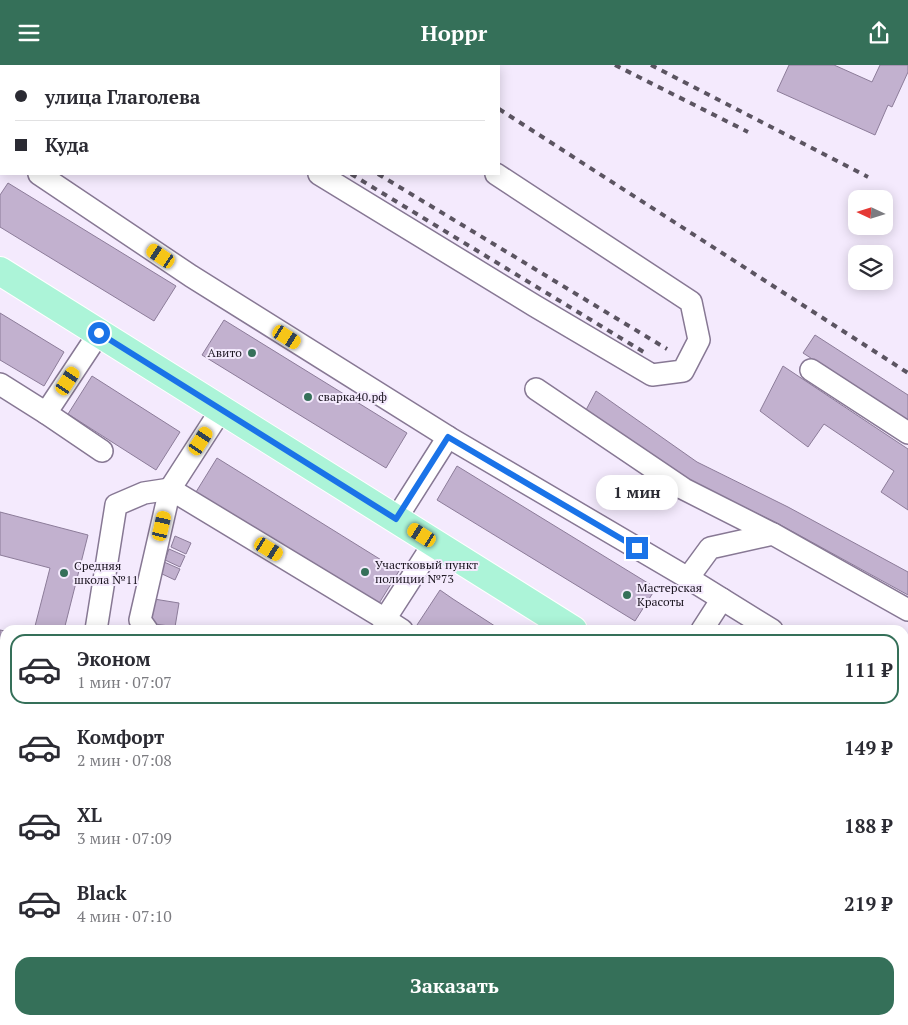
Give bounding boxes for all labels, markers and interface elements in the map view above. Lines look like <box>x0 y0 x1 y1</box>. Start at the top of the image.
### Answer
text: Hoppr <box>421 18 487 47</box>
icon: menu <box>15 19 43 47</box>
icon: share <box>865 19 893 47</box>
text: улица Глаголева <box>45 84 200 109</box>
text: Куда <box>45 132 89 157</box>
north arrow <box>848 190 892 235</box>
map controls <box>848 190 893 290</box>
car <box>144 241 177 271</box>
button: layers <box>848 245 893 290</box>
route start <box>88 322 110 344</box>
car <box>270 323 303 351</box>
place label: Авито <box>208 345 242 360</box>
marker: Авито <box>246 347 258 359</box>
car <box>53 364 82 398</box>
place label: сварка40.рф <box>318 389 387 404</box>
marker: сварка40.рф <box>302 391 314 403</box>
car <box>186 424 215 458</box>
callout: 1 мин <box>596 475 678 511</box>
text: 1 мин <box>613 481 661 503</box>
car <box>151 510 172 542</box>
car <box>405 521 438 549</box>
car <box>252 535 285 563</box>
route end <box>626 537 648 559</box>
place label: Участковый пункт полиции №73 <box>375 557 478 586</box>
place label: Средняя школа №11 <box>74 558 139 587</box>
marker: Участковый пункт полиции №73 <box>359 566 371 578</box>
marker: Средняя школа №11 <box>58 567 70 579</box>
place label: Мастерская Красоты <box>637 580 702 609</box>
marker: Мастерская Красоты <box>621 589 633 601</box>
text: Эконом <box>77 646 151 671</box>
icon: car <box>17 647 62 692</box>
text: 111 ₽ <box>844 657 892 682</box>
text: 1 мин · 07:07 <box>77 671 172 693</box>
text: Комфорт <box>77 724 164 749</box>
icon: car <box>17 725 62 770</box>
text: 149 ₽ <box>844 735 892 760</box>
text: 2 мин · 07:08 <box>77 749 172 771</box>
text: XL <box>77 802 102 827</box>
icon: car <box>17 803 62 848</box>
text: 188 ₽ <box>844 813 892 838</box>
text: 3 мин · 07:09 <box>77 827 172 849</box>
text: Black <box>77 880 127 905</box>
icon: car <box>17 881 62 926</box>
text: 219 ₽ <box>844 891 892 916</box>
text: 4 мин · 07:10 <box>77 905 172 927</box>
button: Заказать <box>15 957 894 1015</box>

